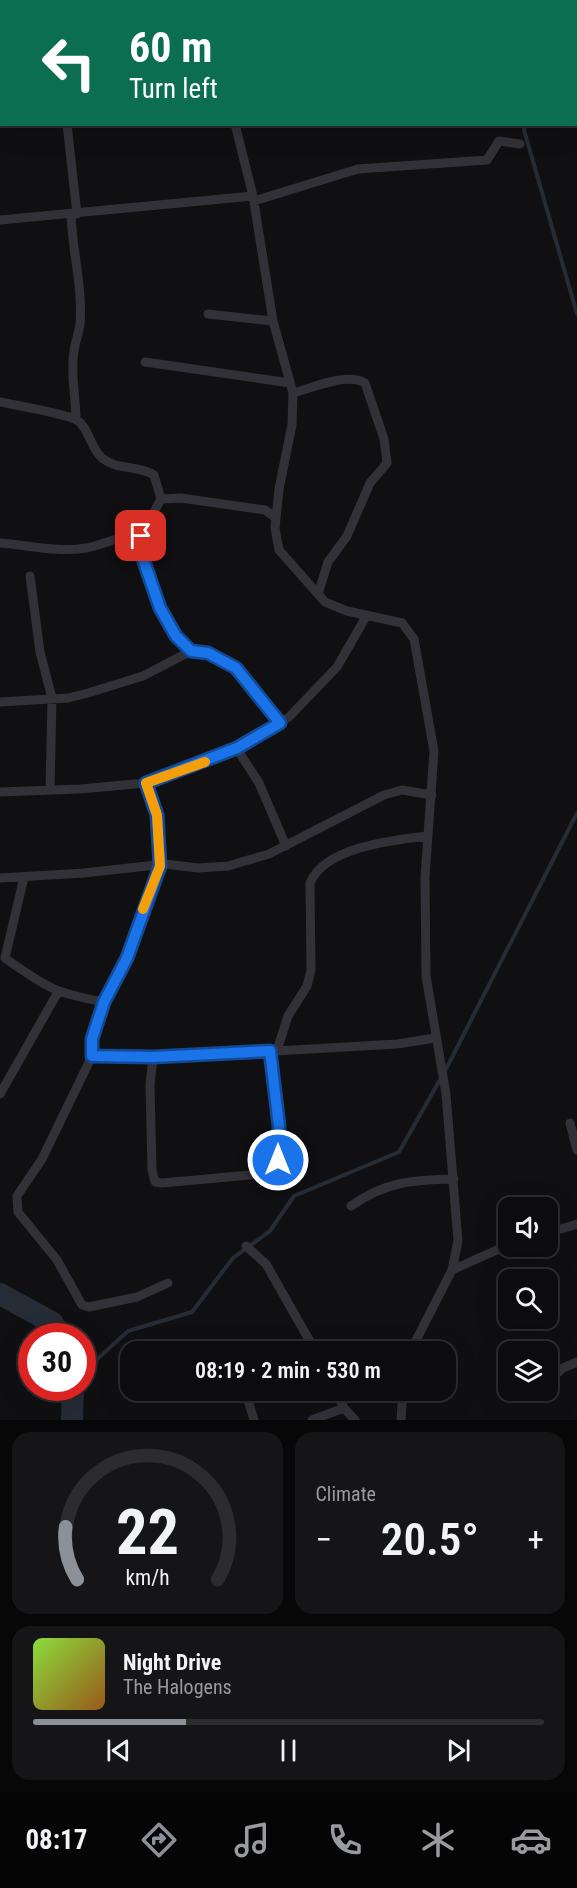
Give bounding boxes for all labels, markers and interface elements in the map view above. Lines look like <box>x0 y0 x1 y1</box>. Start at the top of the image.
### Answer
text: 60 m <box>129 23 212 72</box>
icon: left <box>30 24 108 102</box>
text: Turn left <box>129 73 218 105</box>
pin <box>115 510 166 561</box>
icon: arrive <box>124 519 157 552</box>
position arrow <box>246 1128 310 1192</box>
map controls <box>498 1197 558 1401</box>
button: sound <box>498 1197 558 1257</box>
button: search <box>498 1269 558 1329</box>
speed limit sign: 30 <box>18 1323 96 1401</box>
button: layers <box>498 1341 558 1401</box>
text: 08:19 · 2 min · 530 m <box>195 1358 381 1383</box>
text: Climate <box>316 1482 376 1506</box>
text: 22 <box>116 1496 179 1569</box>
text: 20.5° <box>381 1513 479 1566</box>
text: − <box>316 1520 332 1559</box>
text: + <box>528 1520 544 1559</box>
text: km/h <box>125 1565 169 1590</box>
text: Night Drive <box>123 1650 221 1675</box>
text: The Halogens <box>123 1675 232 1699</box>
icon: previous <box>102 1734 135 1767</box>
icon: pause <box>272 1734 305 1767</box>
icon: next <box>442 1734 475 1767</box>
icon: directions <box>138 1819 180 1861</box>
icon: music <box>231 1819 273 1861</box>
icon: phone <box>324 1819 366 1861</box>
icon: climate <box>417 1819 459 1861</box>
icon: car <box>510 1819 552 1861</box>
text: 08:17 <box>25 1824 87 1856</box>

